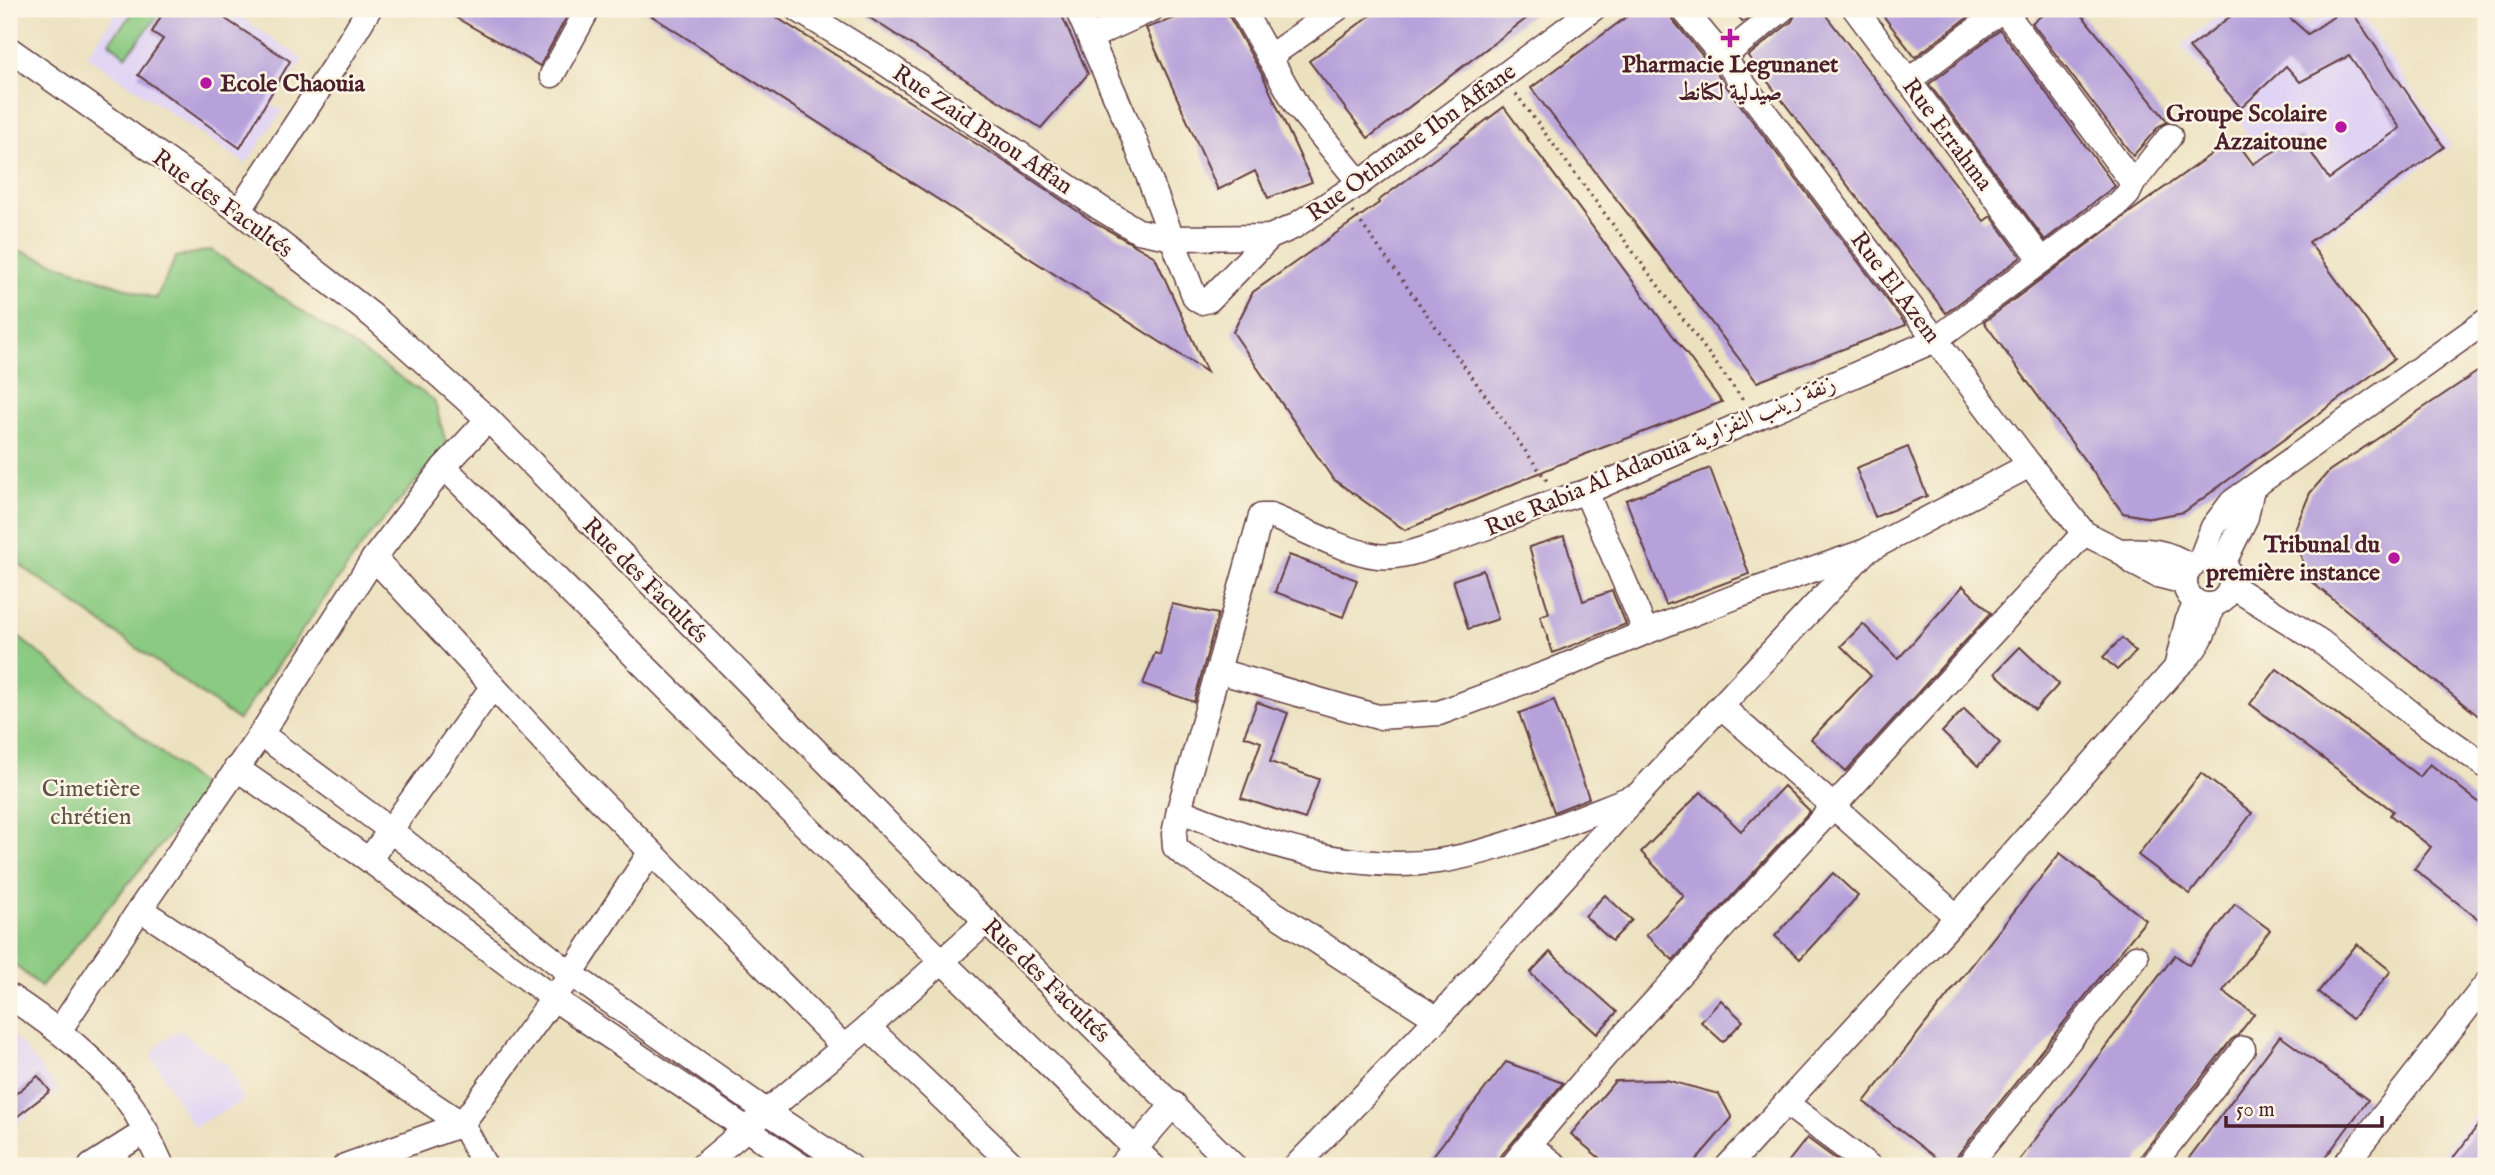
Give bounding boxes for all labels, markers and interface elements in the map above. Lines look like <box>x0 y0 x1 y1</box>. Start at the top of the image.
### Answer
marker: Pharmacie Legunanet صيدلية لكنانط <box>1722 30 1738 46</box>
place label: Pharmacie Legunanet صيدلية لكنانط <box>1622 50 1839 109</box>
street label: Rue Othmane Ibn Affane <box>1301 57 1523 230</box>
street label: Rue Zaid Bnou Affan <box>886 58 1079 202</box>
place label: Ecole Chaouia <box>220 69 365 100</box>
street label: Rue Errahma <box>1894 72 2000 198</box>
marker: Ecole Chaouia <box>198 75 214 91</box>
place label: Groupe Scolaire Azzaitoune <box>2166 99 2327 158</box>
marker: Groupe Scolaire Azzaitoune <box>2333 119 2349 135</box>
street label: Rue des Facultés <box>146 143 299 266</box>
street label: Rue El Azem <box>1843 226 1947 350</box>
street label: Rue Rabia Al Adaouia زنقة زينب النفزاوية <box>1481 368 1841 544</box>
street label: Rue des Facultés <box>575 511 715 651</box>
place label: Tribunal du première instance <box>2205 530 2381 589</box>
marker: Tribunal du première instance <box>2386 550 2402 566</box>
park label: Cimetière chrétien <box>42 774 140 833</box>
street label: Rue des Facultés <box>975 912 1117 1050</box>
scale bar <box>2226 1084 2381 1128</box>
text: 50 m <box>2236 1097 2275 1124</box>

